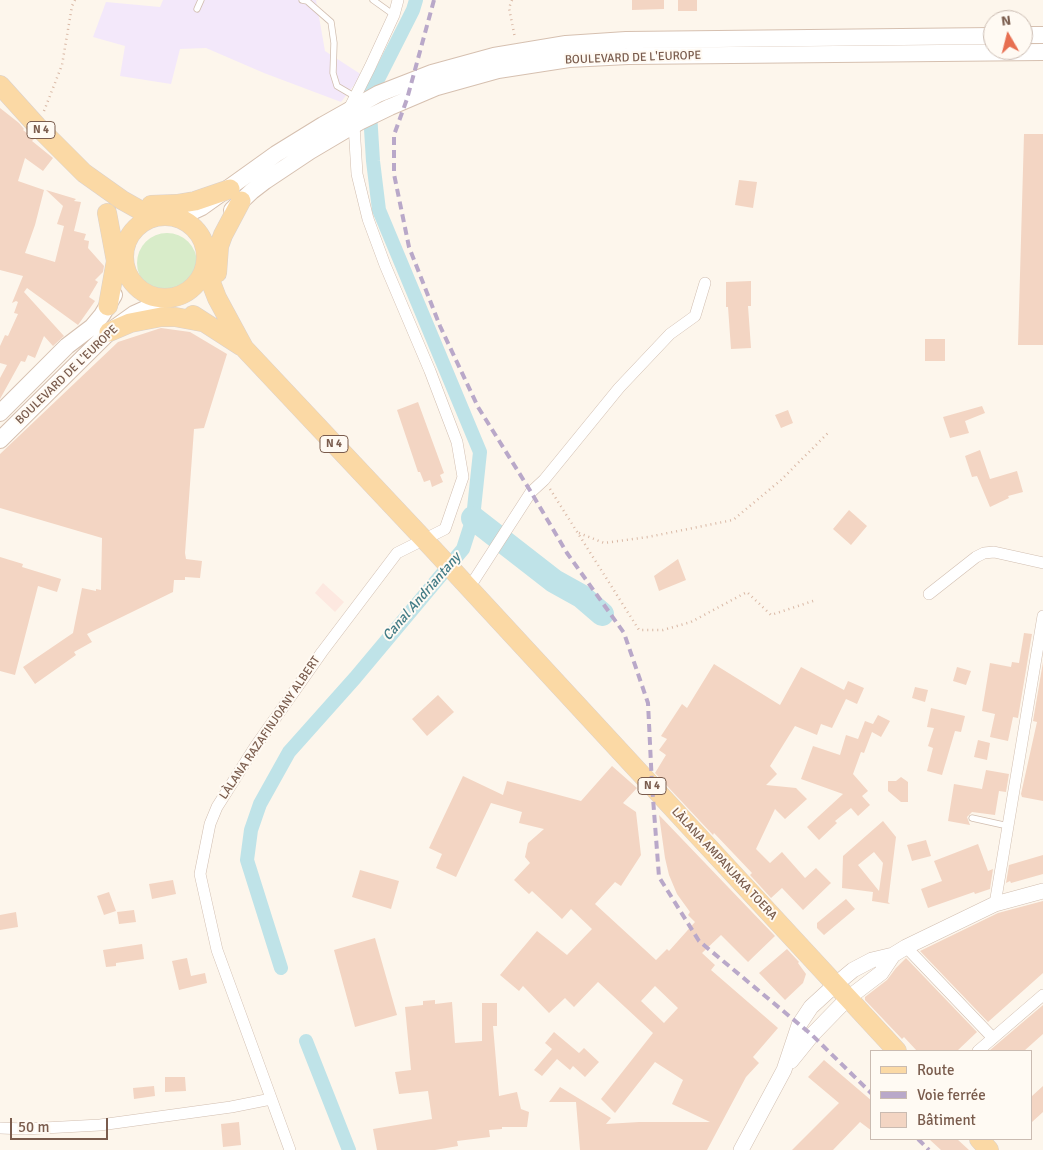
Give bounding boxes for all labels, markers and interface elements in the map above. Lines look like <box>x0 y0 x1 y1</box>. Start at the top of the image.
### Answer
north arrow <box>983 10 1033 60</box>
text: N <box>1000 12 1012 30</box>
street label: BOULEVARD DE L'EUROPE <box>565 48 701 68</box>
road number: N 4 <box>27 122 55 138</box>
street label: BOULEVARD DE L'EUROPE <box>13 322 121 428</box>
road number: N 4 <box>320 436 348 452</box>
water label: Canal Andriantany <box>379 550 465 644</box>
street label: LÀLANA RAZAFINJOANY ALBERT <box>217 654 323 802</box>
road number: N 4 <box>638 778 666 794</box>
street label: LÀLANA AMPANJAKA TOERA <box>668 805 780 923</box>
legend <box>870 1050 1033 1140</box>
text: Route <box>917 1061 954 1079</box>
text: Voie ferrée <box>917 1086 986 1104</box>
scale bar <box>12 1108 110 1140</box>
text: Bâtiment <box>917 1111 976 1129</box>
text: 50 m <box>18 1118 49 1136</box>

